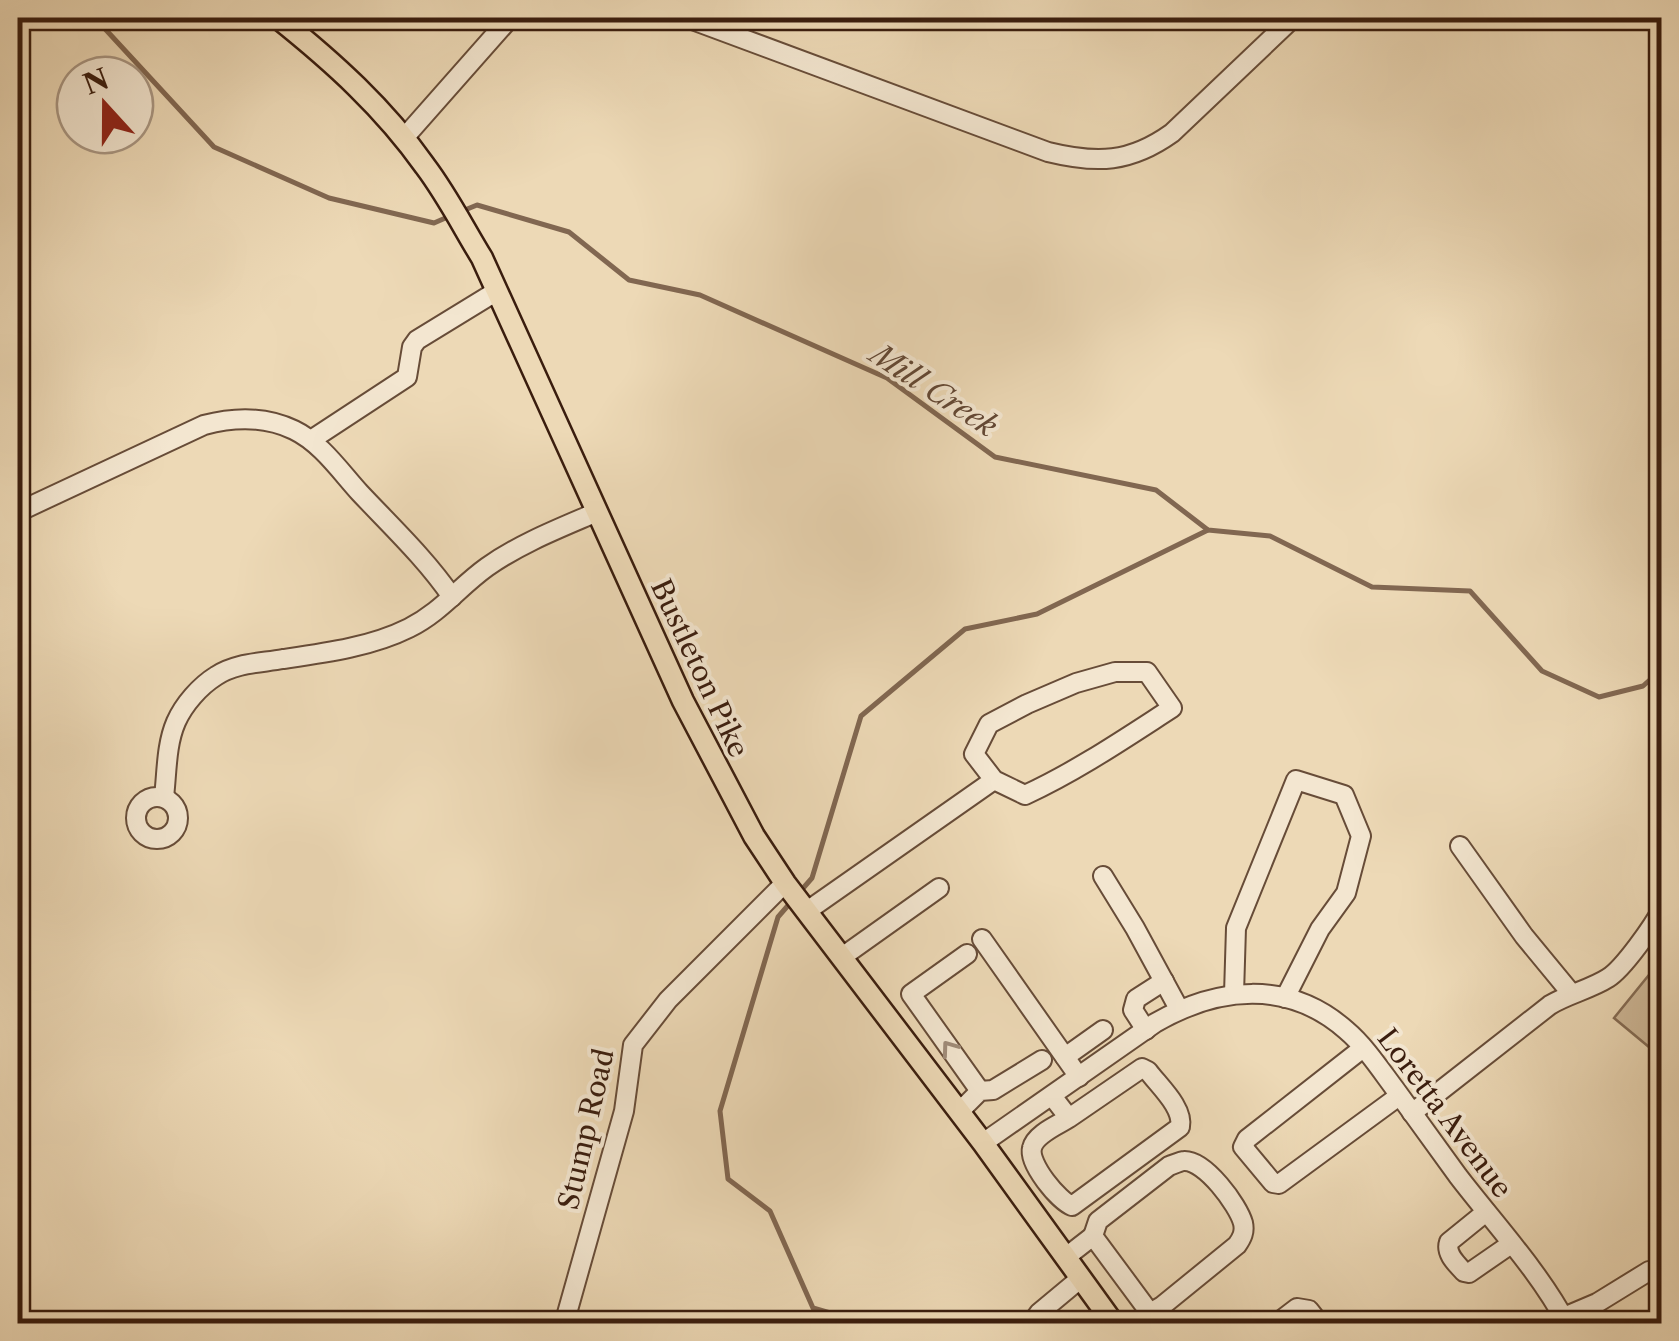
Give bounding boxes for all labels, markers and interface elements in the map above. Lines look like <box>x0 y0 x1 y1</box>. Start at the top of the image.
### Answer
north arrow <box>55 55 155 155</box>
text: N <box>79 61 113 102</box>
water label: Mill Creek <box>861 334 1005 445</box>
street label: Bustleton Pike <box>644 574 756 762</box>
street label: Loretta Avenue <box>1370 1022 1520 1204</box>
one-way arrow <box>944 1041 961 1059</box>
street label: Stump Road <box>551 1045 621 1213</box>

